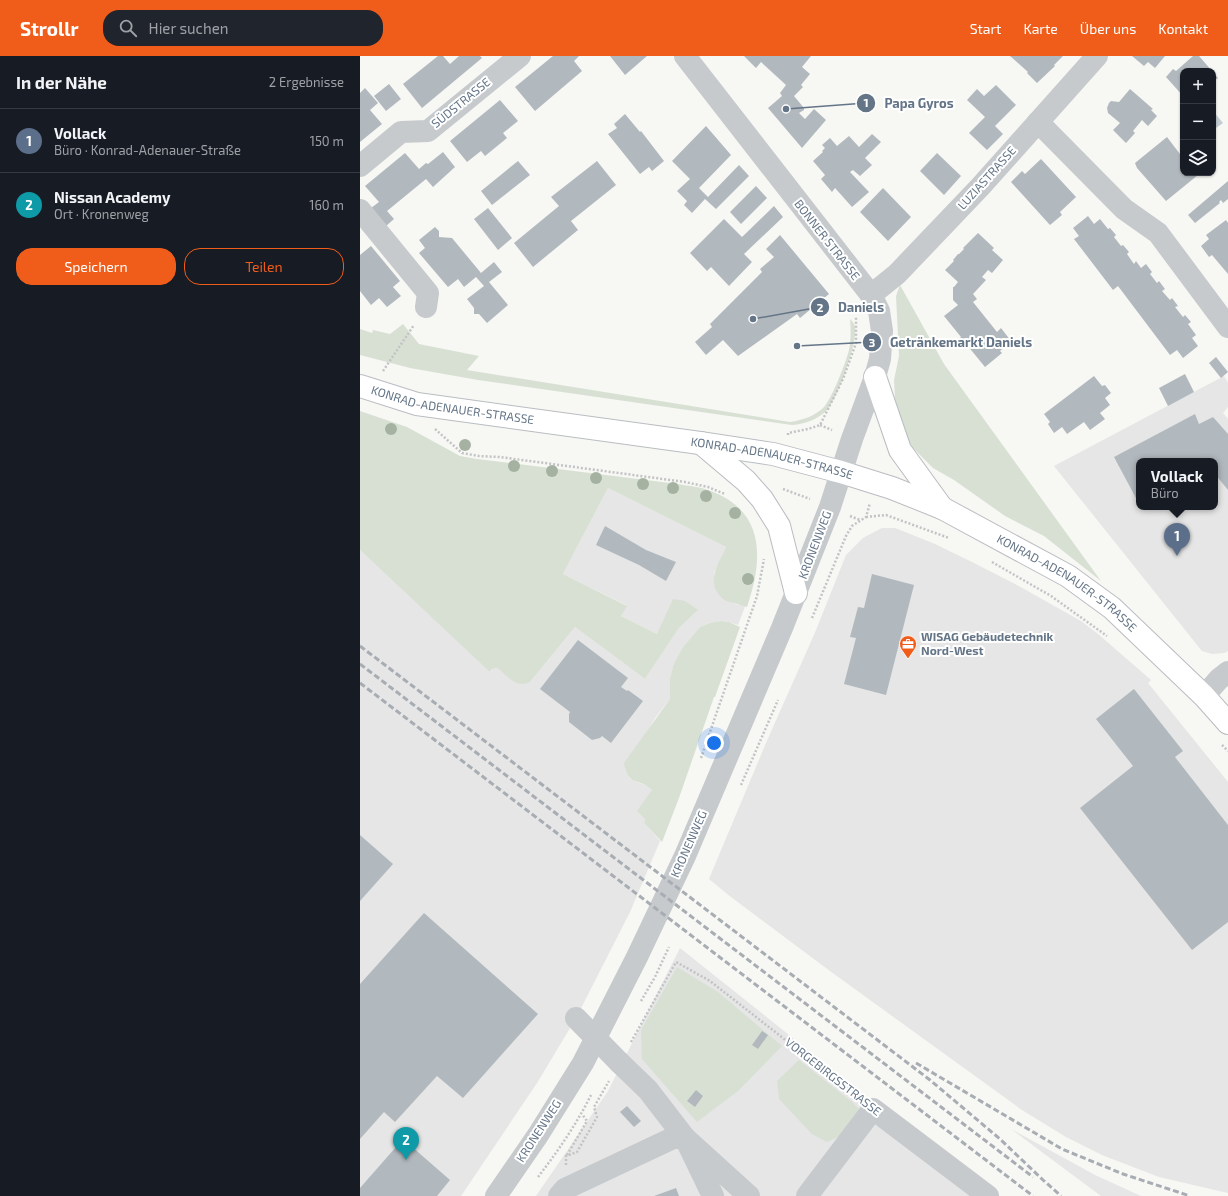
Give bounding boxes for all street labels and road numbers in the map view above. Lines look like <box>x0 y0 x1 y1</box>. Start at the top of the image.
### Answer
street label: SÜDSTRASSE <box>428 74 493 130</box>
street label: LUZIASTRASSE <box>954 143 1018 212</box>
street label: BONNER STRASSE <box>792 196 864 283</box>
street label: KONRAD-ADENAUER-STRASSE <box>370 382 535 426</box>
street label: KONRAD-ADENAUER-STRASSE <box>690 434 855 481</box>
street label: KRONENWEG <box>795 509 833 581</box>
street label: KONRAD-ADENAUER-STRASSE <box>995 531 1140 634</box>
street label: KRONENWEG <box>667 808 709 879</box>
street label: VORGEBIRGSSTRASSE <box>783 1034 885 1118</box>
street label: KRONENWEG <box>513 1097 564 1164</box>

